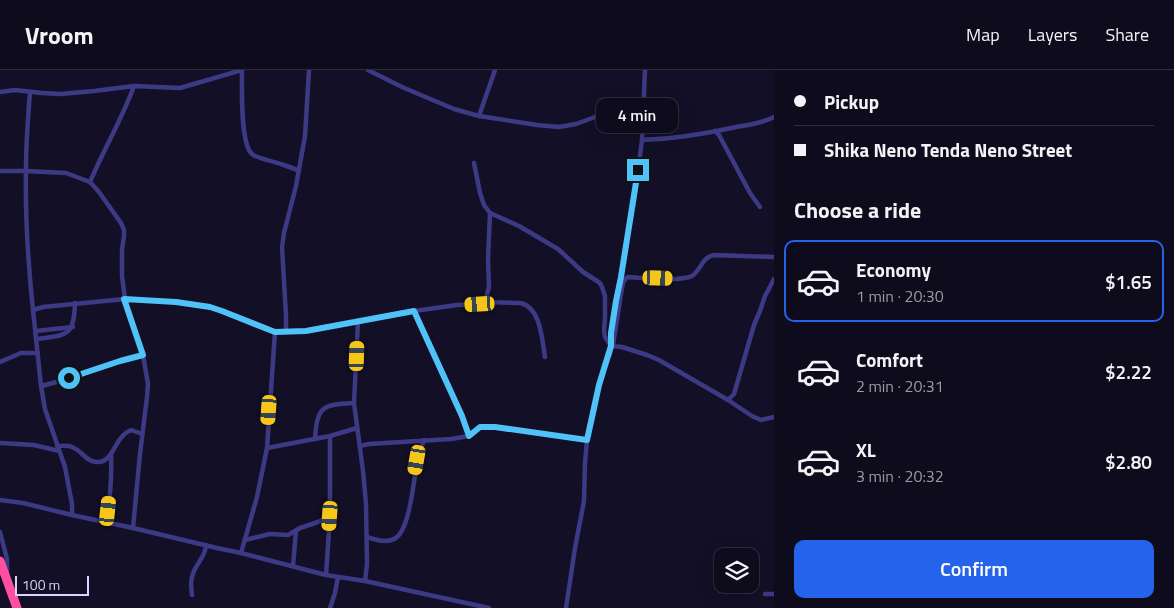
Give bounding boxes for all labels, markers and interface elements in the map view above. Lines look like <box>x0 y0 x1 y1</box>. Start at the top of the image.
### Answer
text: Vroom <box>25 17 94 53</box>
text: Map <box>966 21 1000 48</box>
text: Layers <box>1028 21 1077 48</box>
text: Share <box>1105 21 1149 48</box>
text: Pickup <box>824 87 879 116</box>
callout: 4 min <box>597 98 679 132</box>
text: 4 min <box>618 103 656 127</box>
text: Shika Neno Tenda Neno Street <box>824 135 1072 164</box>
route end <box>627 159 649 181</box>
text: Choose a ride <box>794 193 921 227</box>
text: Economy <box>856 255 931 284</box>
icon: car <box>796 259 841 304</box>
text: $1.65 <box>1105 267 1152 296</box>
car <box>642 270 673 286</box>
text: 1 min · 20:30 <box>856 284 944 308</box>
car <box>464 296 495 312</box>
car <box>348 341 365 371</box>
text: Comfort <box>856 345 923 374</box>
icon: car <box>796 349 841 394</box>
text: $2.22 <box>1105 357 1152 386</box>
route start <box>58 367 80 389</box>
text: 2 min · 20:31 <box>856 374 944 398</box>
car <box>260 395 277 425</box>
text: XL <box>856 435 876 464</box>
icon: car <box>796 439 841 484</box>
car <box>407 444 426 476</box>
text: $2.80 <box>1105 447 1152 476</box>
text: 3 min · 20:32 <box>856 464 944 488</box>
car <box>98 495 117 527</box>
car <box>321 501 338 531</box>
button: Confirm <box>794 540 1154 598</box>
map controls <box>714 548 759 593</box>
button: layers <box>714 548 759 593</box>
scale bar <box>15 573 89 596</box>
text: 100 m <box>22 574 60 595</box>

